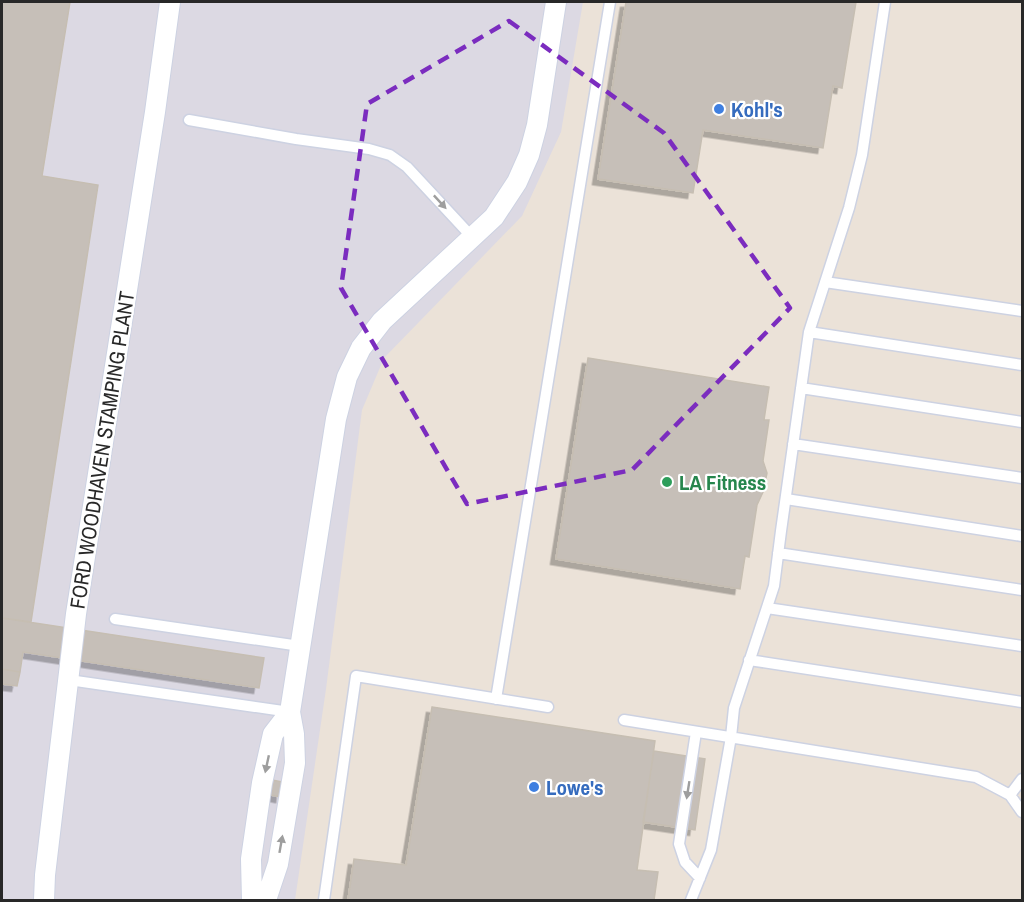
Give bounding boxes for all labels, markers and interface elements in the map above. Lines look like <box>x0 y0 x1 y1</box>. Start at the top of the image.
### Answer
place label: Kohl's <box>731 95 783 124</box>
marker: Kohl's <box>712 102 726 116</box>
one-way arrow <box>432 195 446 209</box>
street label: FORD WOODHAVEN STAMPING PLANT <box>63 289 141 611</box>
place label: LA Fitness <box>679 468 766 497</box>
marker: LA Fitness <box>660 475 674 489</box>
one-way arrow <box>261 755 271 774</box>
place label: Lowe's <box>546 773 604 802</box>
marker: Lowe's <box>527 780 541 794</box>
one-way arrow <box>683 780 692 799</box>
one-way arrow <box>277 835 286 854</box>

